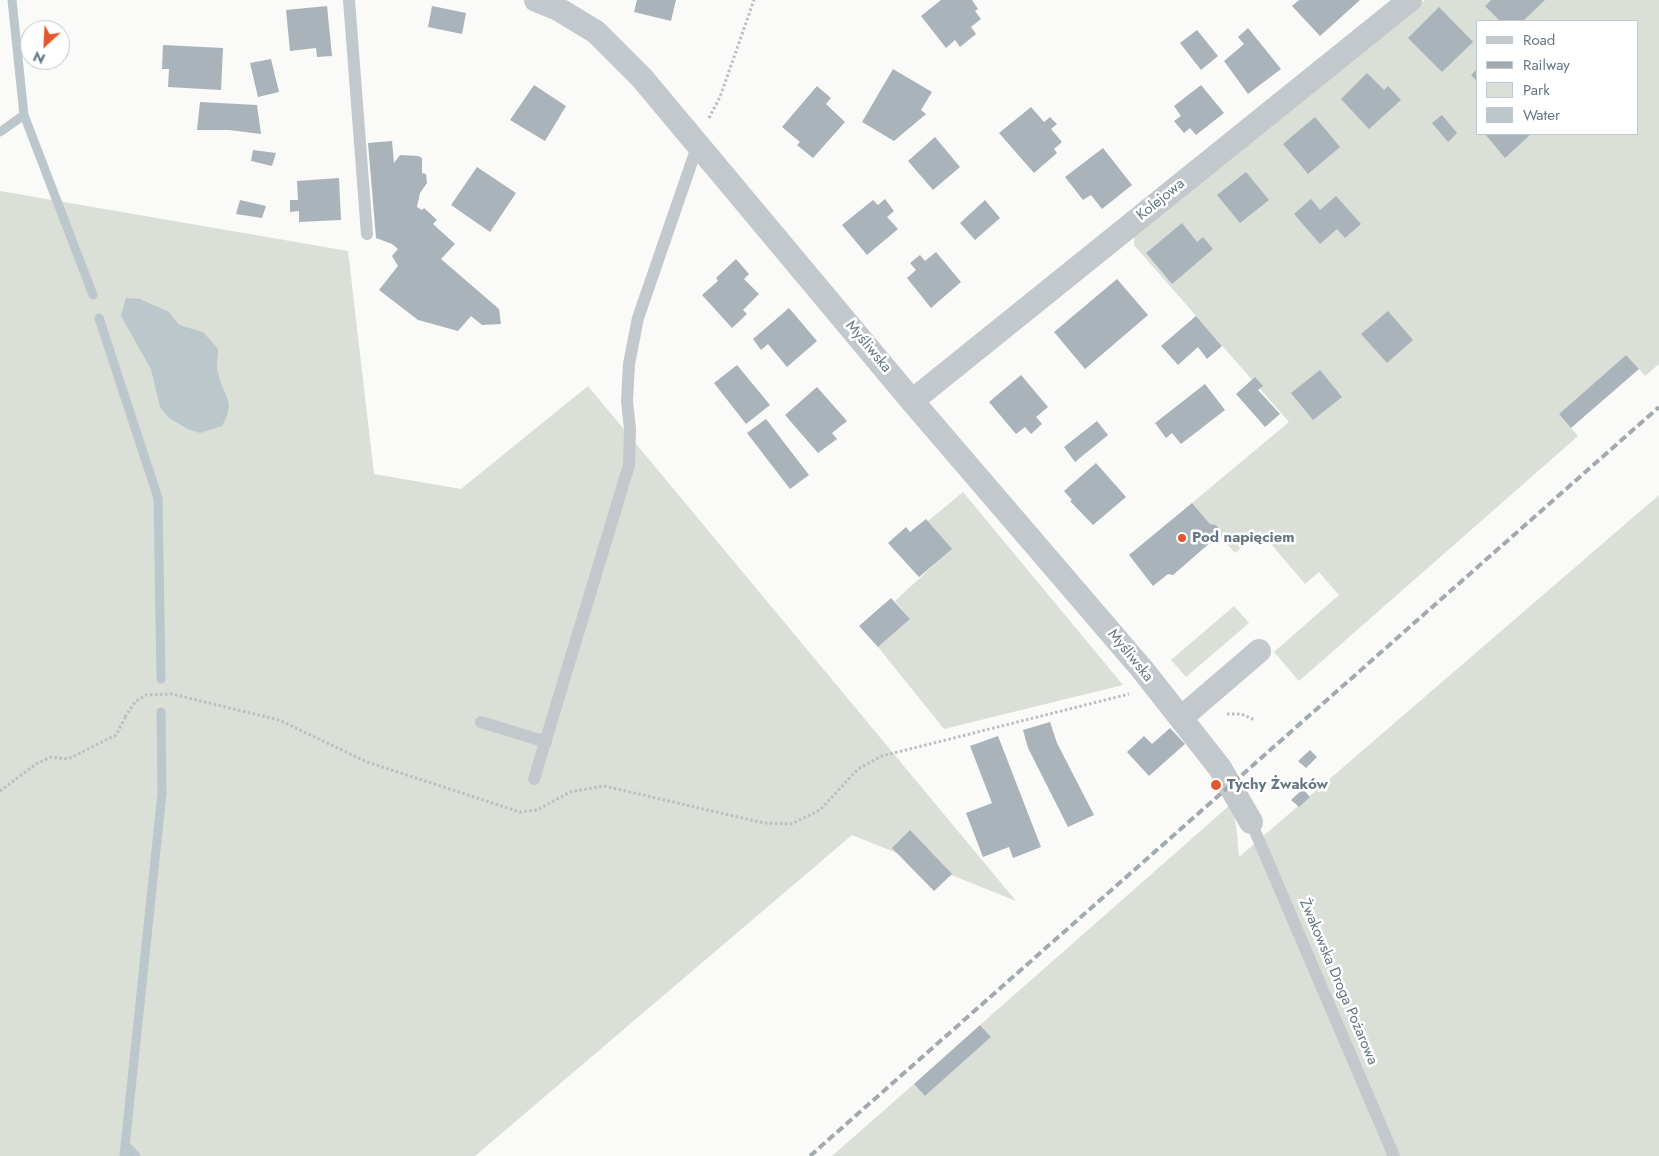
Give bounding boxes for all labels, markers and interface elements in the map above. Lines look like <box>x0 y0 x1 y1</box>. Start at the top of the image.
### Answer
north arrow <box>20 20 70 70</box>
legend <box>1476 20 1639 135</box>
text: Road <box>1523 29 1555 51</box>
text: N <box>30 46 48 69</box>
text: Railway <box>1523 54 1570 76</box>
text: Park <box>1523 79 1550 101</box>
text: Water <box>1523 104 1560 126</box>
street label: Kolejowa <box>1133 175 1189 225</box>
street label: Myśliwska <box>841 317 895 377</box>
place label: Pod napięciem <box>1192 529 1295 547</box>
marker: Pod napięciem <box>1176 532 1188 544</box>
street label: Myśliwska <box>1103 626 1157 686</box>
place label: Tychy Żwaków <box>1227 776 1328 794</box>
marker: Tychy Żwaków <box>1209 778 1223 792</box>
street label: Żwakowska Droga Pożarowa <box>1295 896 1381 1068</box>

